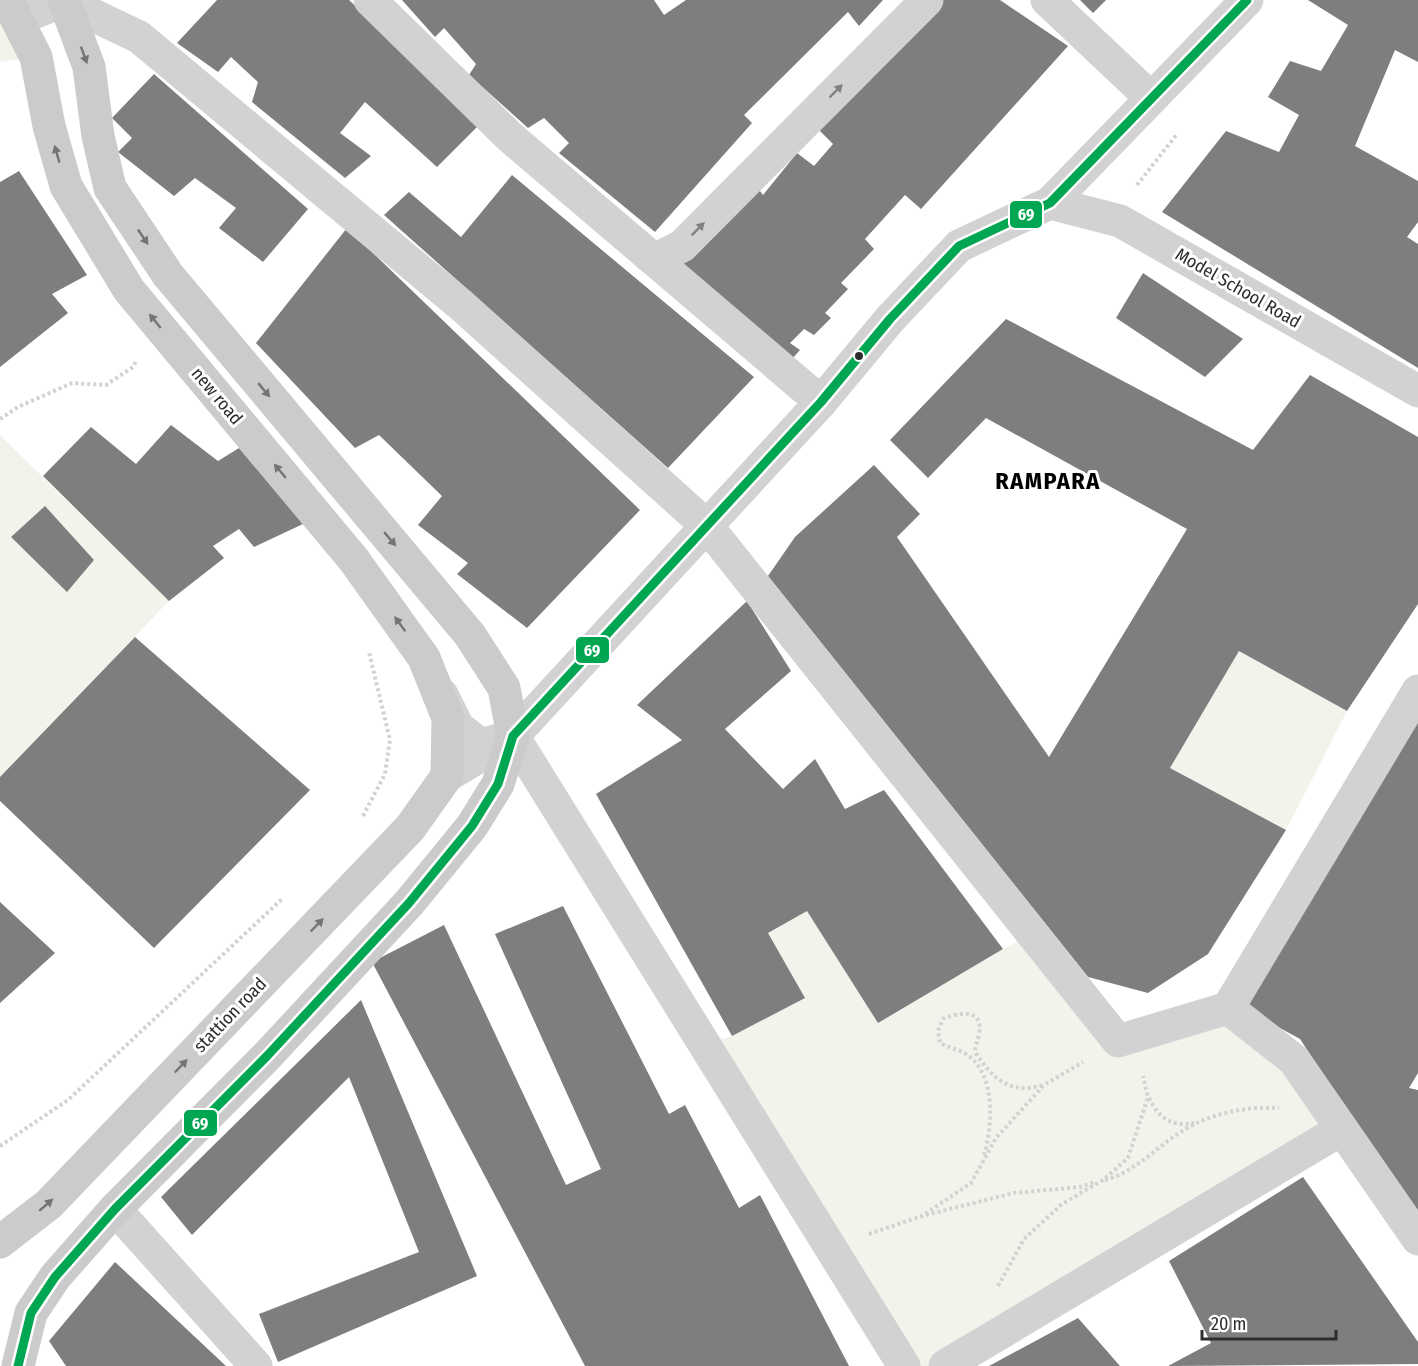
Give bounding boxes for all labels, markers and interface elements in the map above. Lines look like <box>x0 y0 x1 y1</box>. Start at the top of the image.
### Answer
one-way arrow <box>80 46 90 64</box>
one-way arrow <box>828 85 842 99</box>
one-way arrow <box>52 145 61 163</box>
line badge: 69 <box>1009 200 1043 229</box>
text: 69 <box>1018 205 1034 224</box>
one-way arrow <box>691 223 705 237</box>
one-way arrow <box>137 229 148 245</box>
street label: Model School Road <box>1171 243 1305 333</box>
one-way arrow <box>148 313 161 329</box>
unlabelled marker <box>853 350 865 362</box>
street label: new road <box>187 363 247 429</box>
one-way arrow <box>257 382 270 397</box>
one-way arrow <box>273 463 286 479</box>
district label: RAMPARA <box>995 467 1101 495</box>
one-way arrow <box>383 531 396 546</box>
one-way arrow <box>394 617 406 633</box>
line badge: 69 <box>575 636 610 664</box>
text: 69 <box>584 641 600 660</box>
one-way arrow <box>309 919 323 933</box>
street label: stattion road <box>189 973 271 1057</box>
one-way arrow <box>174 1059 188 1073</box>
line badge: 69 <box>183 1109 218 1137</box>
text: 69 <box>192 1114 208 1133</box>
one-way arrow <box>38 1199 54 1212</box>
scale bar <box>1202 1303 1336 1341</box>
text: 20 m <box>1211 1313 1246 1335</box>

